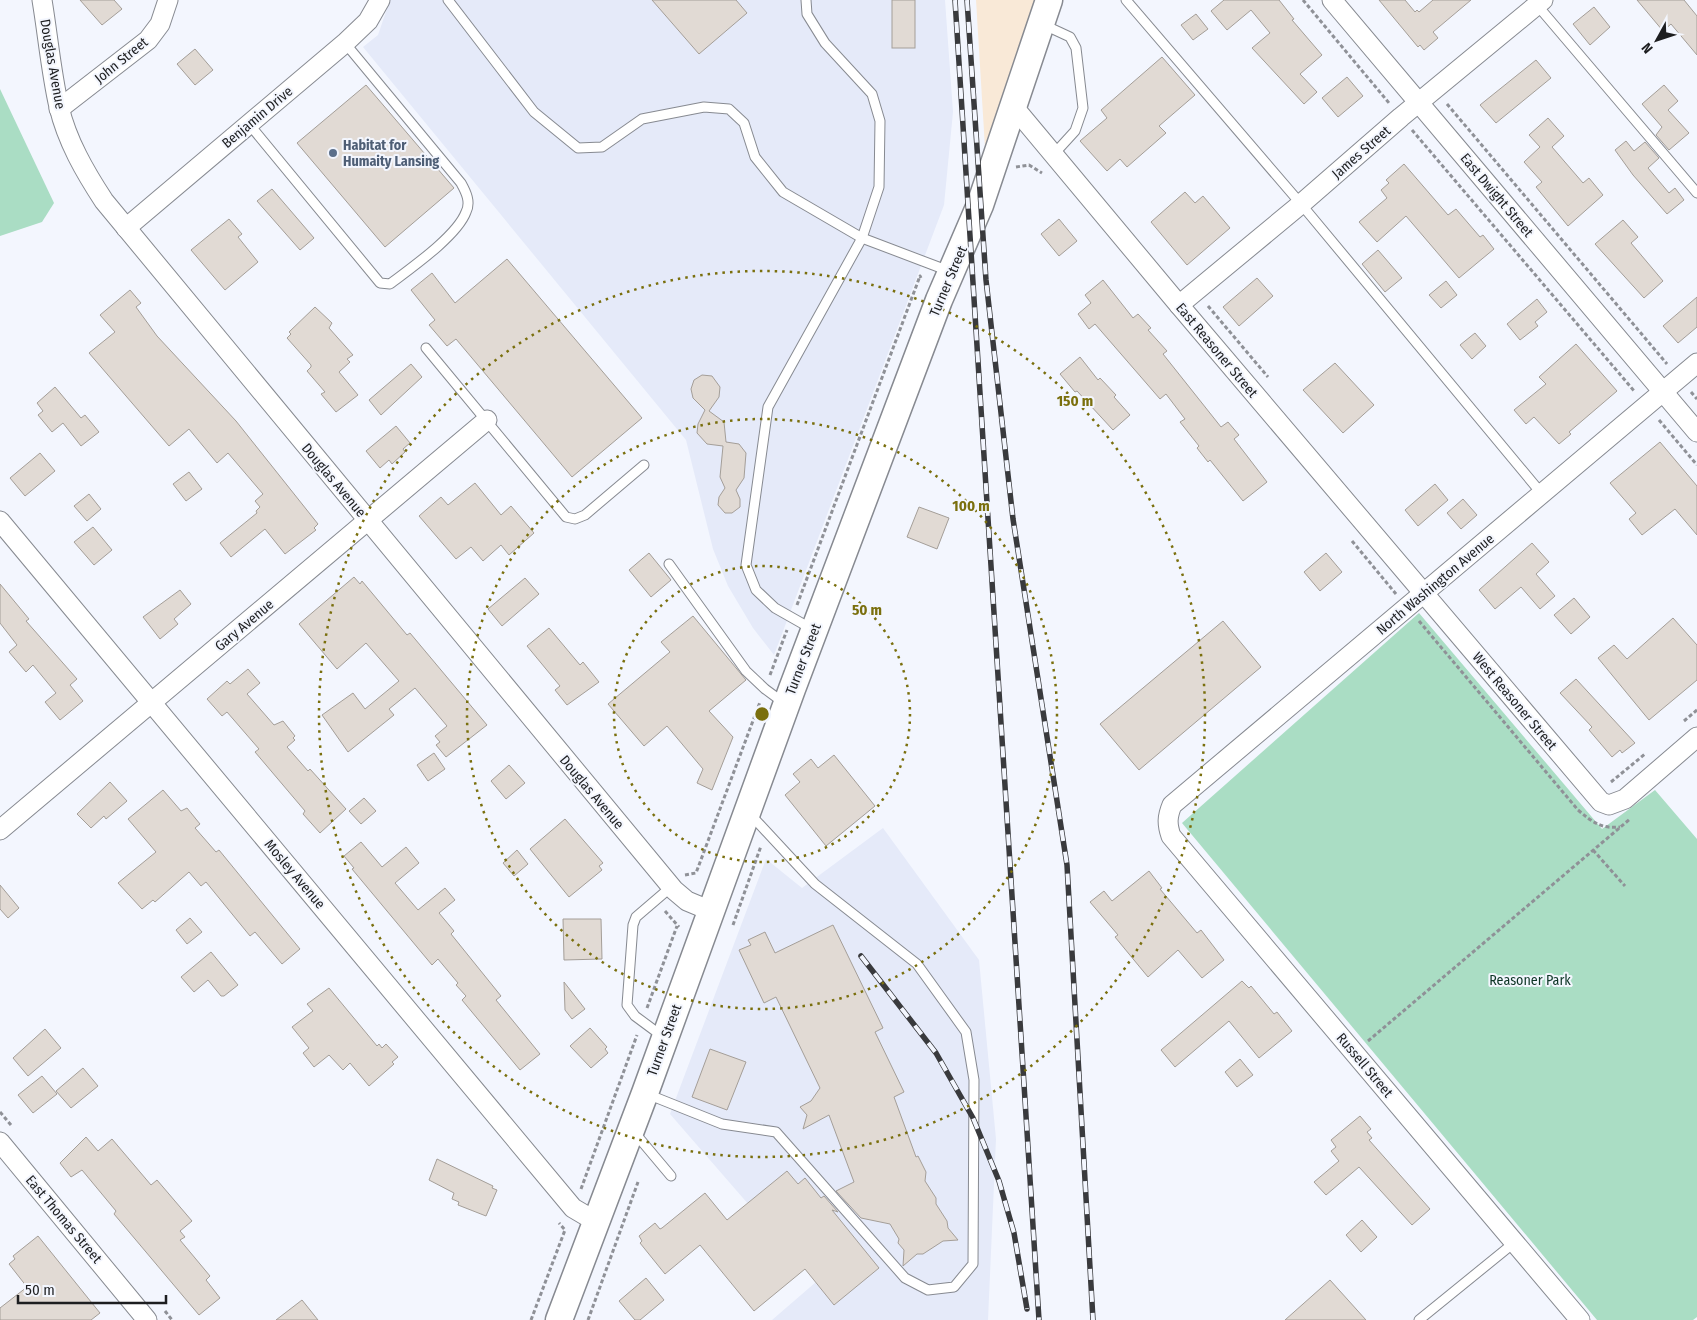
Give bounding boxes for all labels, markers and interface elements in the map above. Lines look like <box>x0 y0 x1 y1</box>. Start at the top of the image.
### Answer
north arrow <box>1632 15 1682 65</box>
street label: Douglas Avenue <box>36 18 69 111</box>
street label: John Street <box>91 33 152 87</box>
text: N <box>1638 39 1657 57</box>
street label: Benjamin Drive <box>219 83 296 152</box>
street label: James Street <box>1329 122 1394 182</box>
place label: Habitat for Humaity Lansing <box>343 137 439 170</box>
marker: Habitat for Humaity Lansing <box>327 147 339 159</box>
street label: East Dwight Street <box>1457 150 1537 241</box>
street label: Turner Street <box>926 243 971 319</box>
street label: East Reasoner Street <box>1172 300 1261 401</box>
text: 150 m <box>1057 392 1093 410</box>
street label: Douglas Avenue <box>298 440 369 521</box>
text: 100 m <box>952 497 990 515</box>
street label: North Washington Avenue <box>1373 530 1498 639</box>
street label: Gary Avenue <box>212 596 277 655</box>
text: 50 m <box>852 601 882 619</box>
street label: Turner Street <box>782 621 825 697</box>
street label: West Reasoner Street <box>1469 649 1561 754</box>
centre of rings <box>753 705 771 723</box>
street label: Douglas Avenue <box>556 752 627 833</box>
street label: Mosley Avenue <box>261 836 329 913</box>
park label: Reasoner Park <box>1489 972 1571 989</box>
street label: Turner Street <box>644 1002 685 1078</box>
street label: Russell Street <box>1333 1030 1397 1101</box>
street label: East Thomas Street <box>22 1172 106 1267</box>
scale bar <box>18 1272 165 1304</box>
text: 50 m <box>25 1281 55 1299</box>

